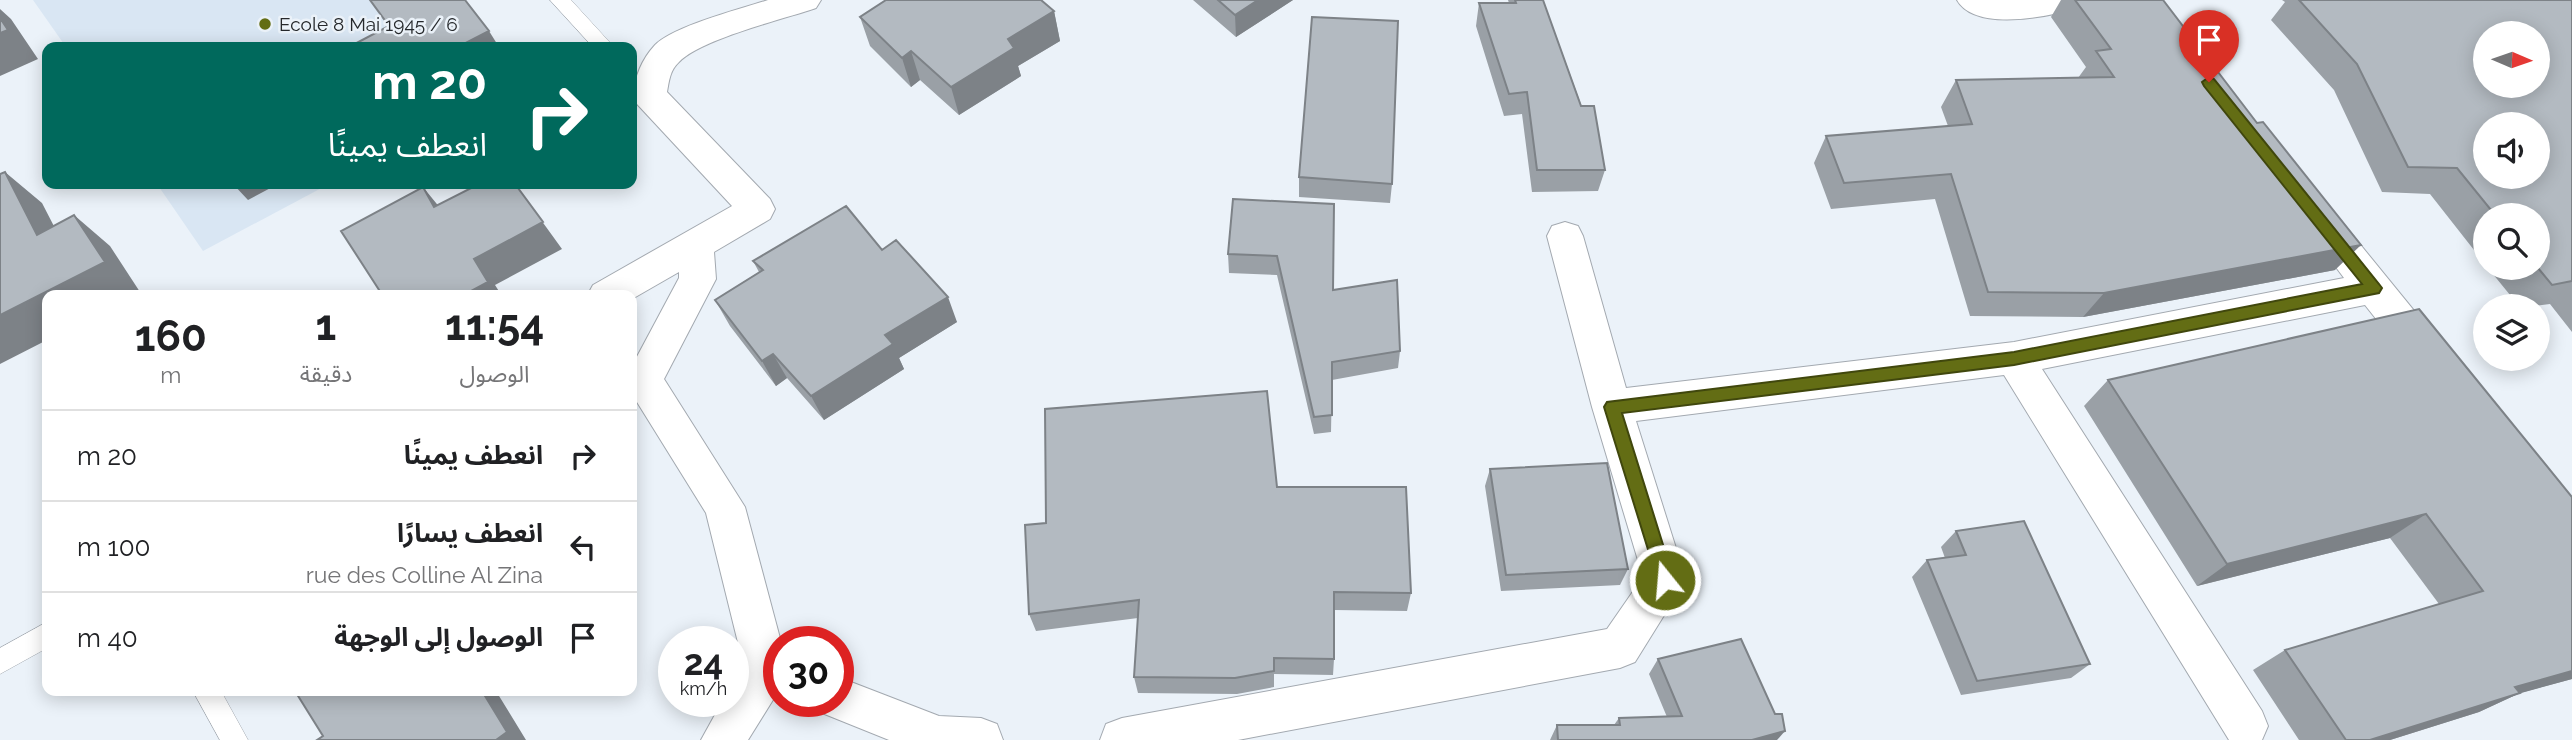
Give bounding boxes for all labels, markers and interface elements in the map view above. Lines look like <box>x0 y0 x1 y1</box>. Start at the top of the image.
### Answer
pin <box>2179 10 2239 82</box>
place label: Ecole 8 Mai 1945 / 6 <box>279 13 458 35</box>
marker: Ecole 8 Mai 1945 / 6 <box>257 16 273 32</box>
icon: arrive <box>2190 21 2228 59</box>
north arrow <box>2473 21 2550 98</box>
map controls <box>2473 21 2550 371</box>
text: 20 m <box>372 53 487 110</box>
icon: right <box>511 70 602 161</box>
button: sound <box>2473 112 2550 189</box>
text: انعطف يمينًا <box>328 126 487 163</box>
button: search <box>2473 203 2550 280</box>
button: layers <box>2473 294 2550 371</box>
text: 1 <box>316 301 336 350</box>
text: 11:54 <box>445 301 544 350</box>
text: 160 <box>135 312 207 361</box>
text: دقيقة <box>300 360 352 387</box>
text: الوصول <box>460 360 530 387</box>
text: m <box>160 361 181 388</box>
icon: right <box>564 437 602 475</box>
text: انعطف يمينًا <box>404 440 543 470</box>
text: 20 m <box>77 441 137 471</box>
text: انعطف يسارًا <box>397 518 543 548</box>
icon: left <box>564 528 602 566</box>
text: 100 m <box>77 532 151 562</box>
position arrow <box>1628 543 1702 617</box>
text: rue des Colline Al Zina <box>306 561 543 588</box>
icon: arrive <box>564 619 602 657</box>
text: الوصول إلى الوجهة <box>334 622 543 652</box>
text: 40 m <box>77 623 138 653</box>
speed limit sign: 30 <box>763 626 854 717</box>
text: 24 <box>684 642 723 683</box>
text: km/h <box>680 678 727 699</box>

